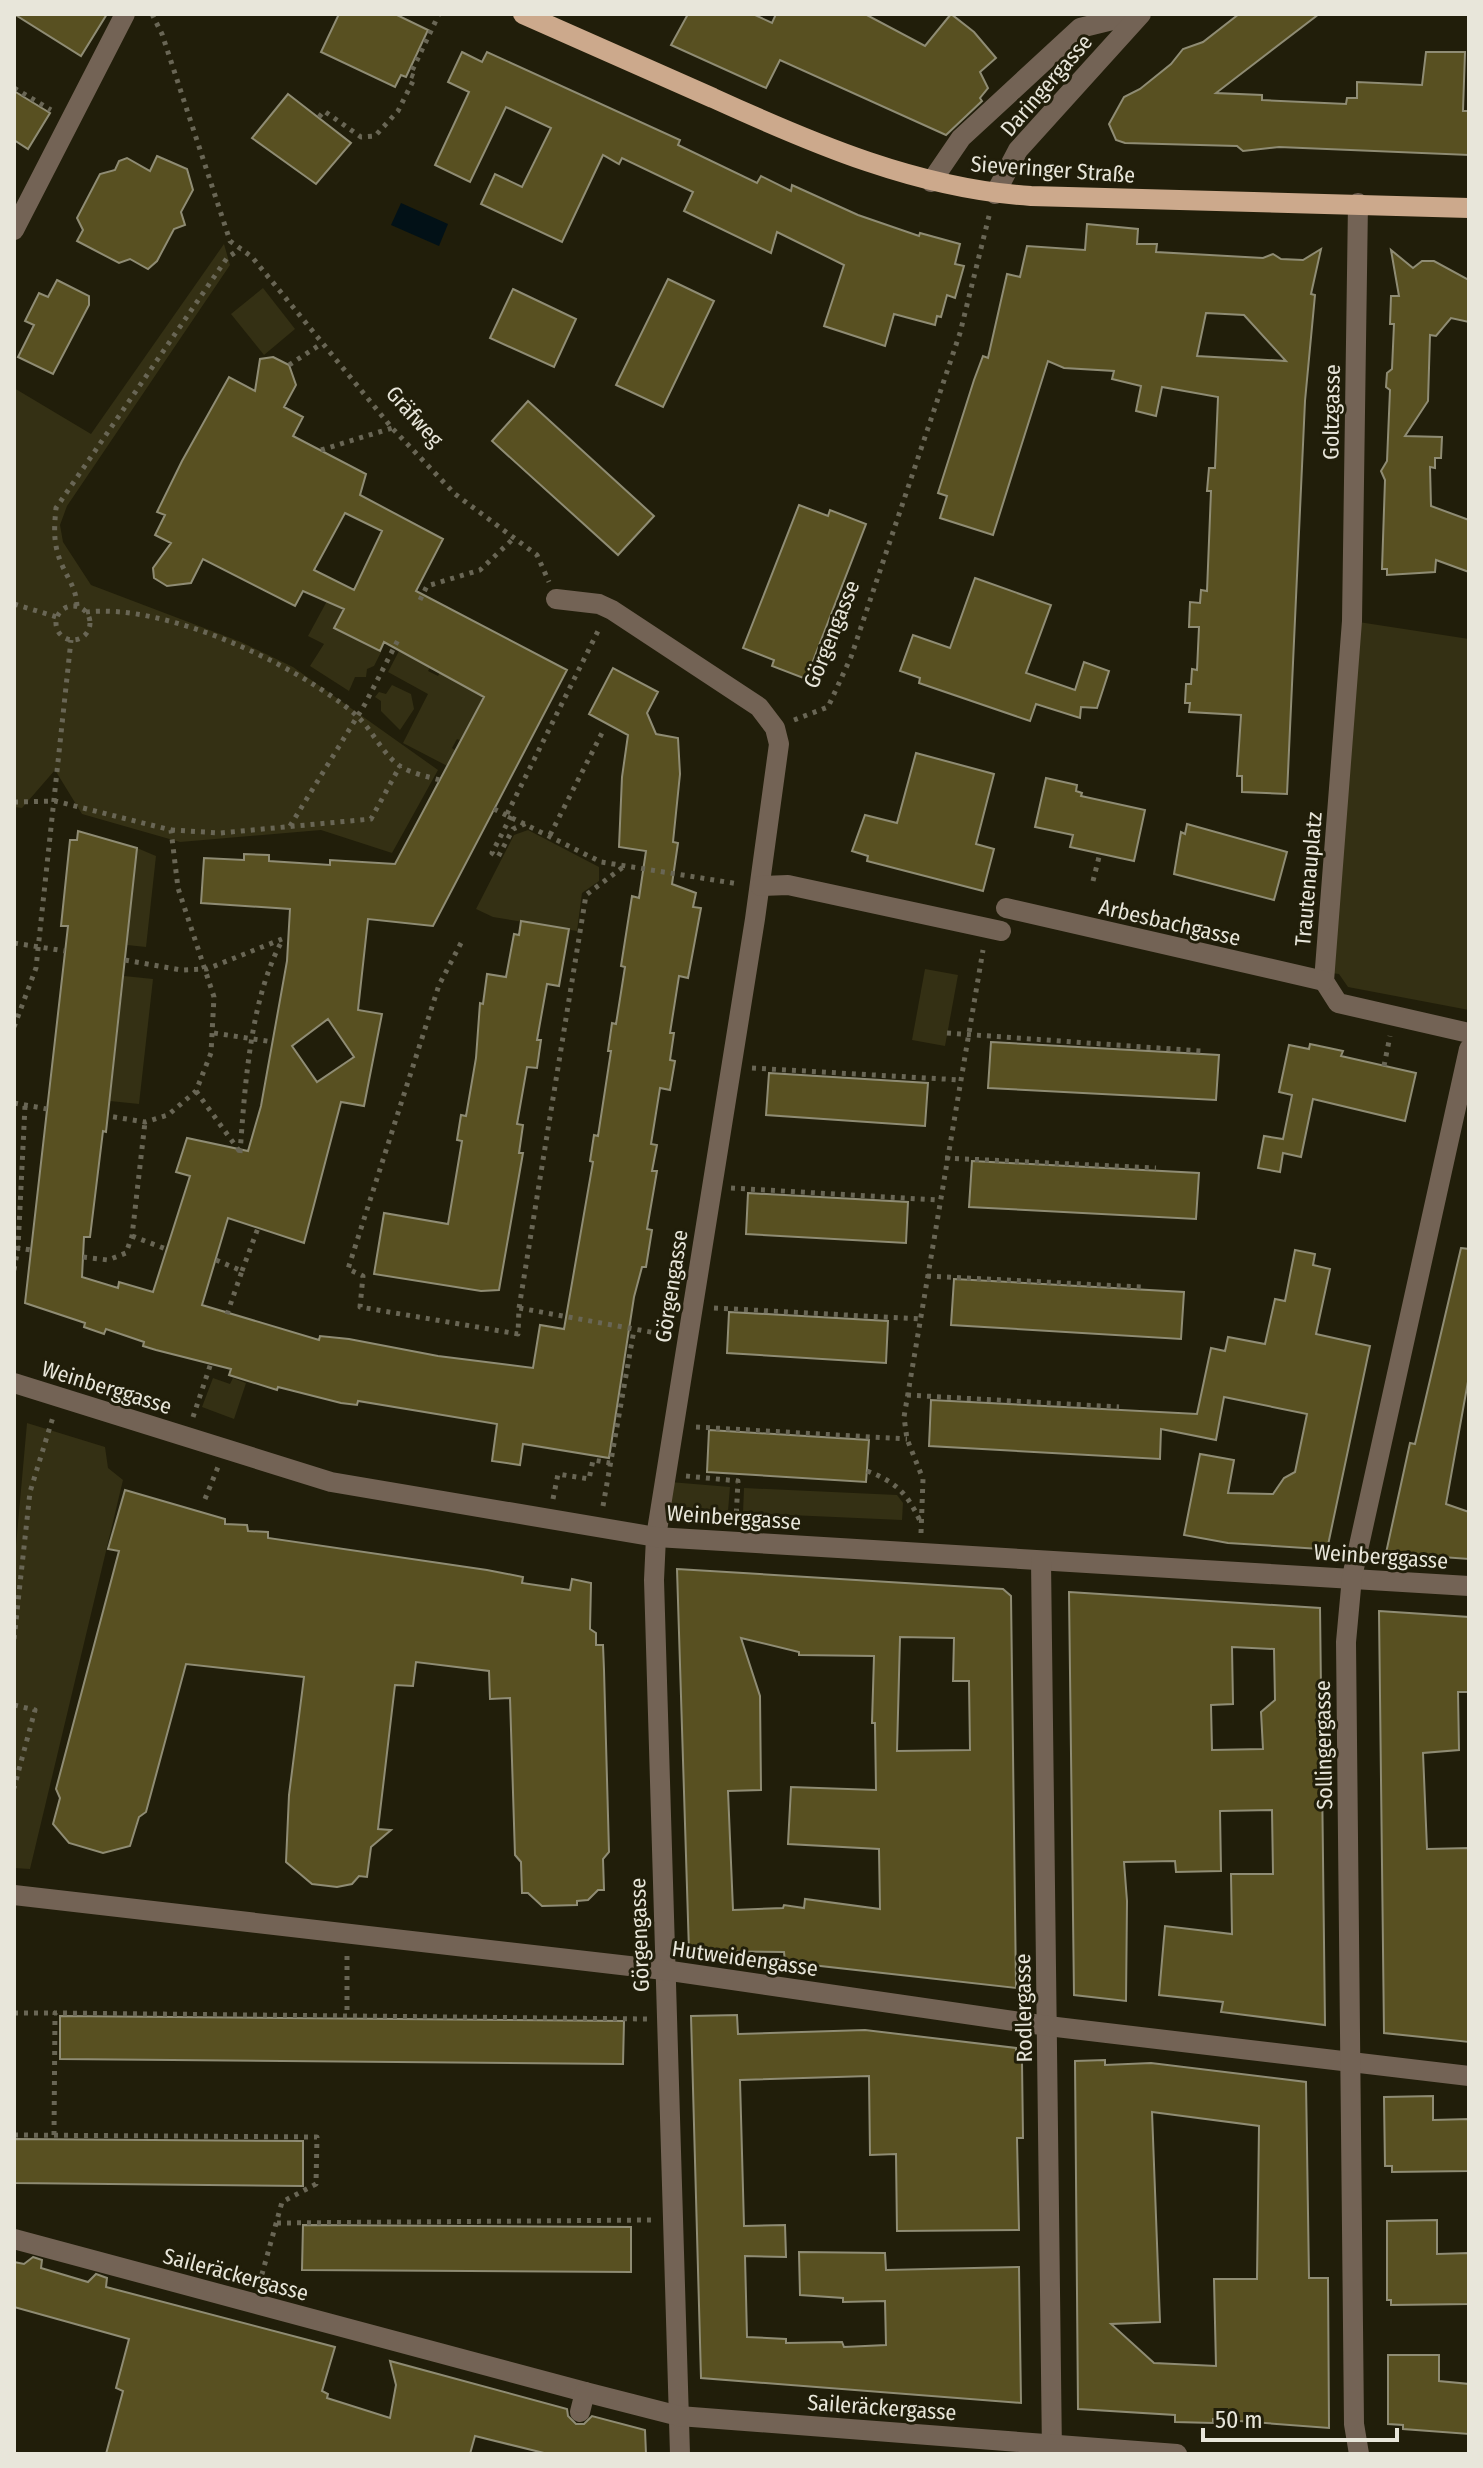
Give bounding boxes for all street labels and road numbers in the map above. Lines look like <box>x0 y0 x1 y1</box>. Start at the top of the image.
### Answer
street label: Daringergasse <box>995 29 1098 142</box>
street label: Sieveringer Straße <box>970 150 1136 189</box>
street label: Goltzgasse <box>1317 364 1346 460</box>
street label: Gräfweg <box>380 380 449 453</box>
street label: Görgengasse <box>798 576 865 692</box>
street label: Trautenauplatz <box>1289 811 1328 947</box>
street label: Arbesbachgasse <box>1096 893 1243 952</box>
street label: Görgengasse <box>649 1228 694 1344</box>
street label: Weinberggasse <box>39 1355 175 1420</box>
street label: Weinberggasse <box>666 1499 802 1536</box>
street label: Weinberggasse <box>1313 1538 1449 1575</box>
street label: Sollingergasse <box>1309 1680 1338 1810</box>
street label: Görgengasse <box>624 1878 655 1992</box>
street label: Hutweidengasse <box>670 1935 820 1982</box>
street label: Rodlergasse <box>1009 1953 1038 2063</box>
street label: Saileräckergasse <box>160 2242 311 2307</box>
street label: Saileräckergasse <box>807 2389 957 2426</box>

